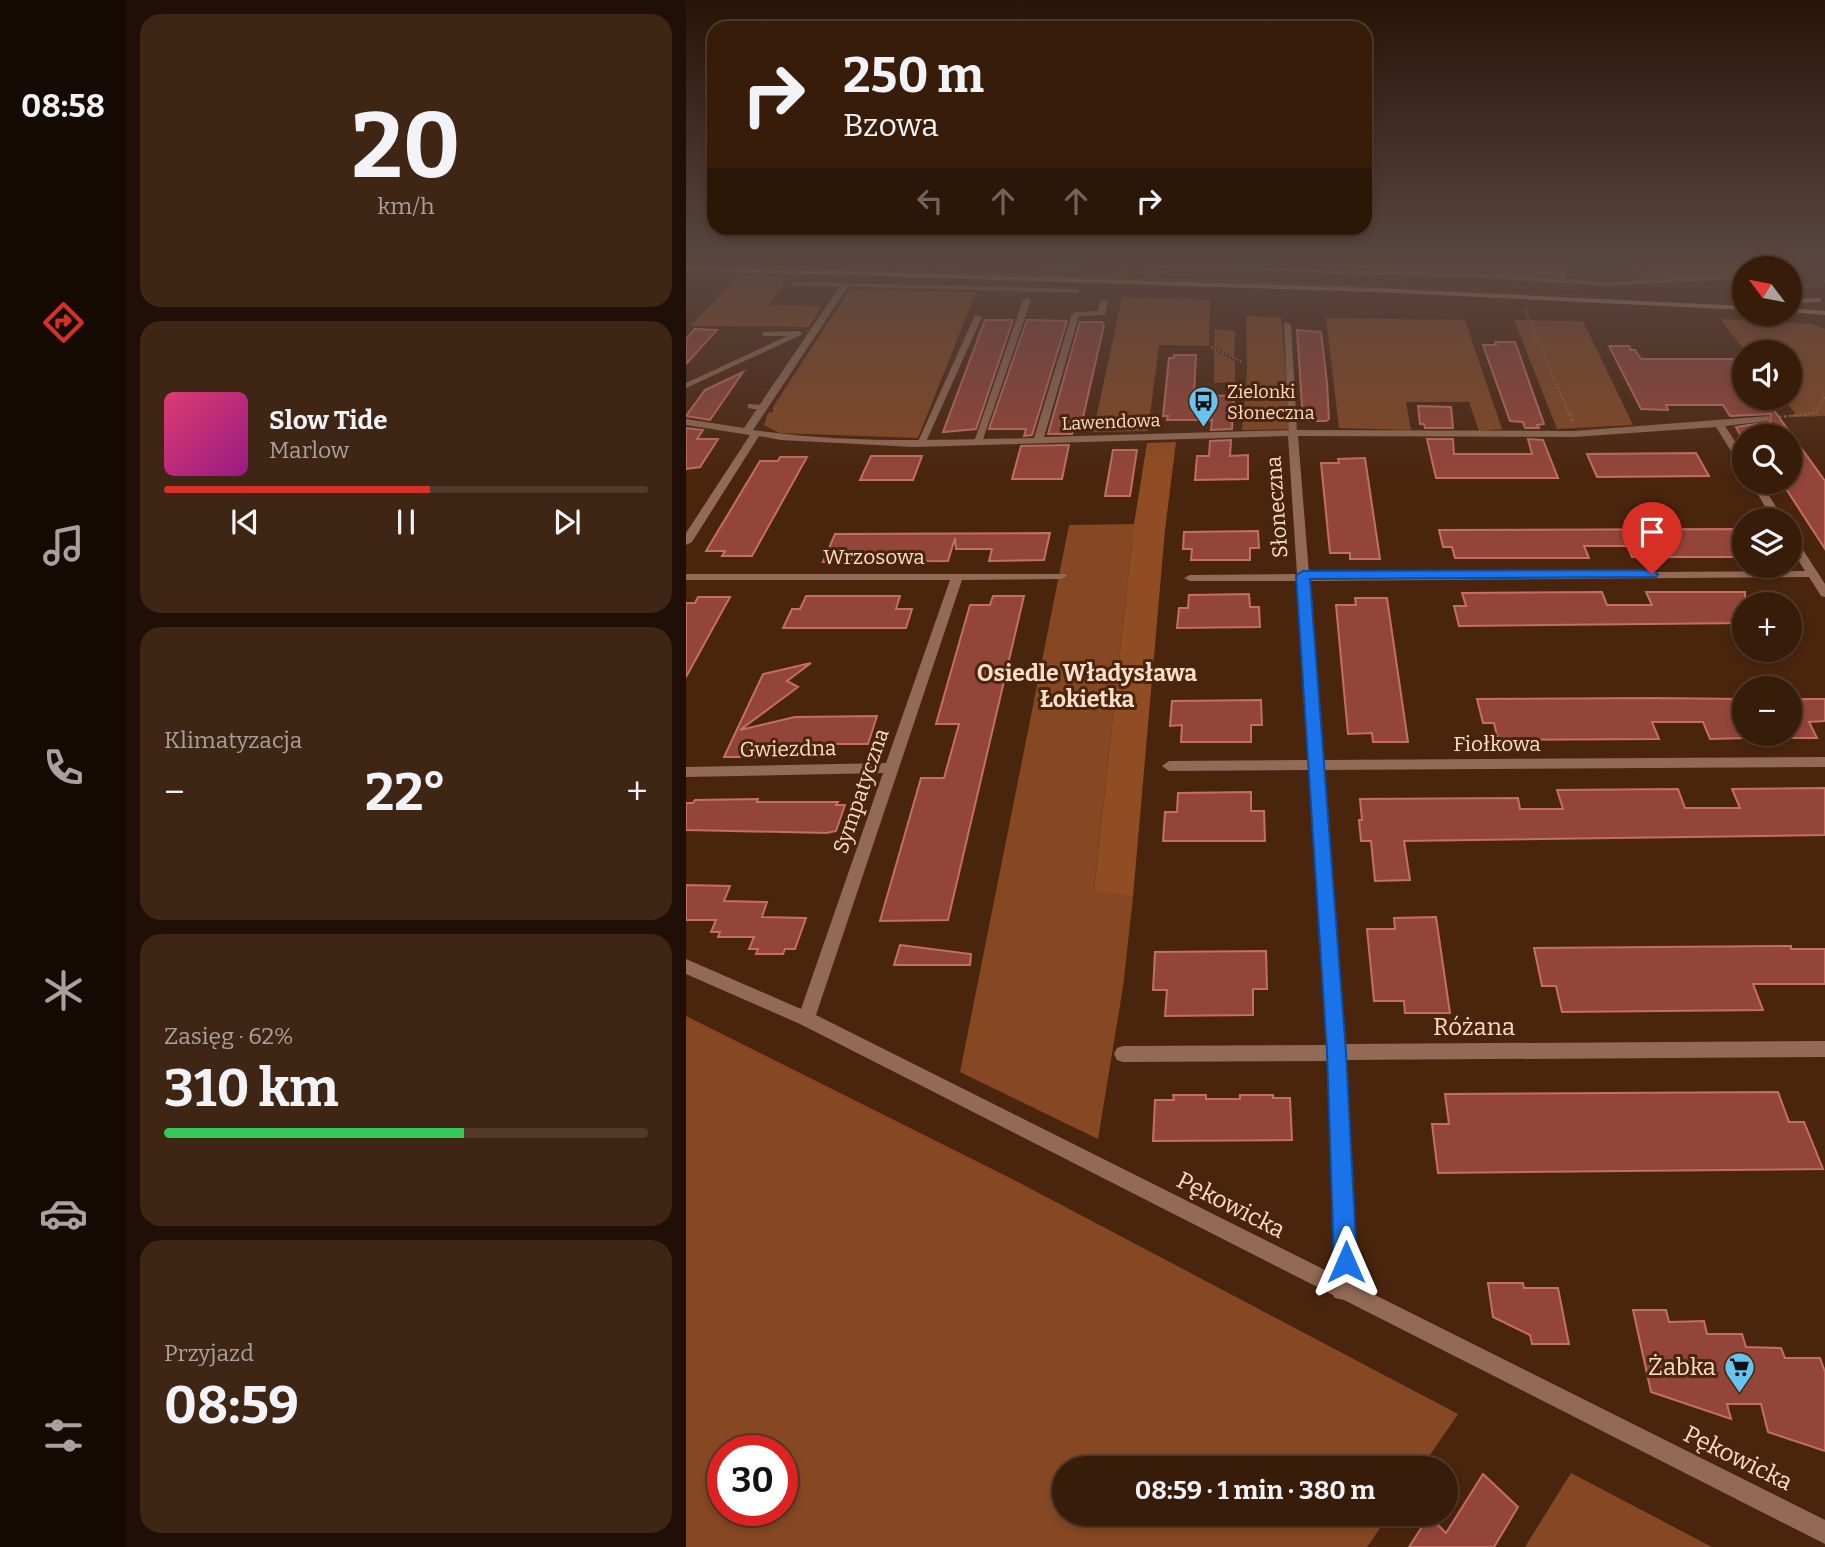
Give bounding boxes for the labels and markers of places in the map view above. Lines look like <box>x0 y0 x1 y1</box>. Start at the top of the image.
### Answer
place label: Zielonki Słoneczna <box>1227 381 1315 424</box>
bus stop icon: Zielonki Słoneczna <box>1187 385 1221 429</box>
pin <box>1622 502 1682 574</box>
supermarket icon: Żabka <box>1722 1350 1756 1394</box>
place label: Żabka <box>1648 1353 1716 1381</box>

